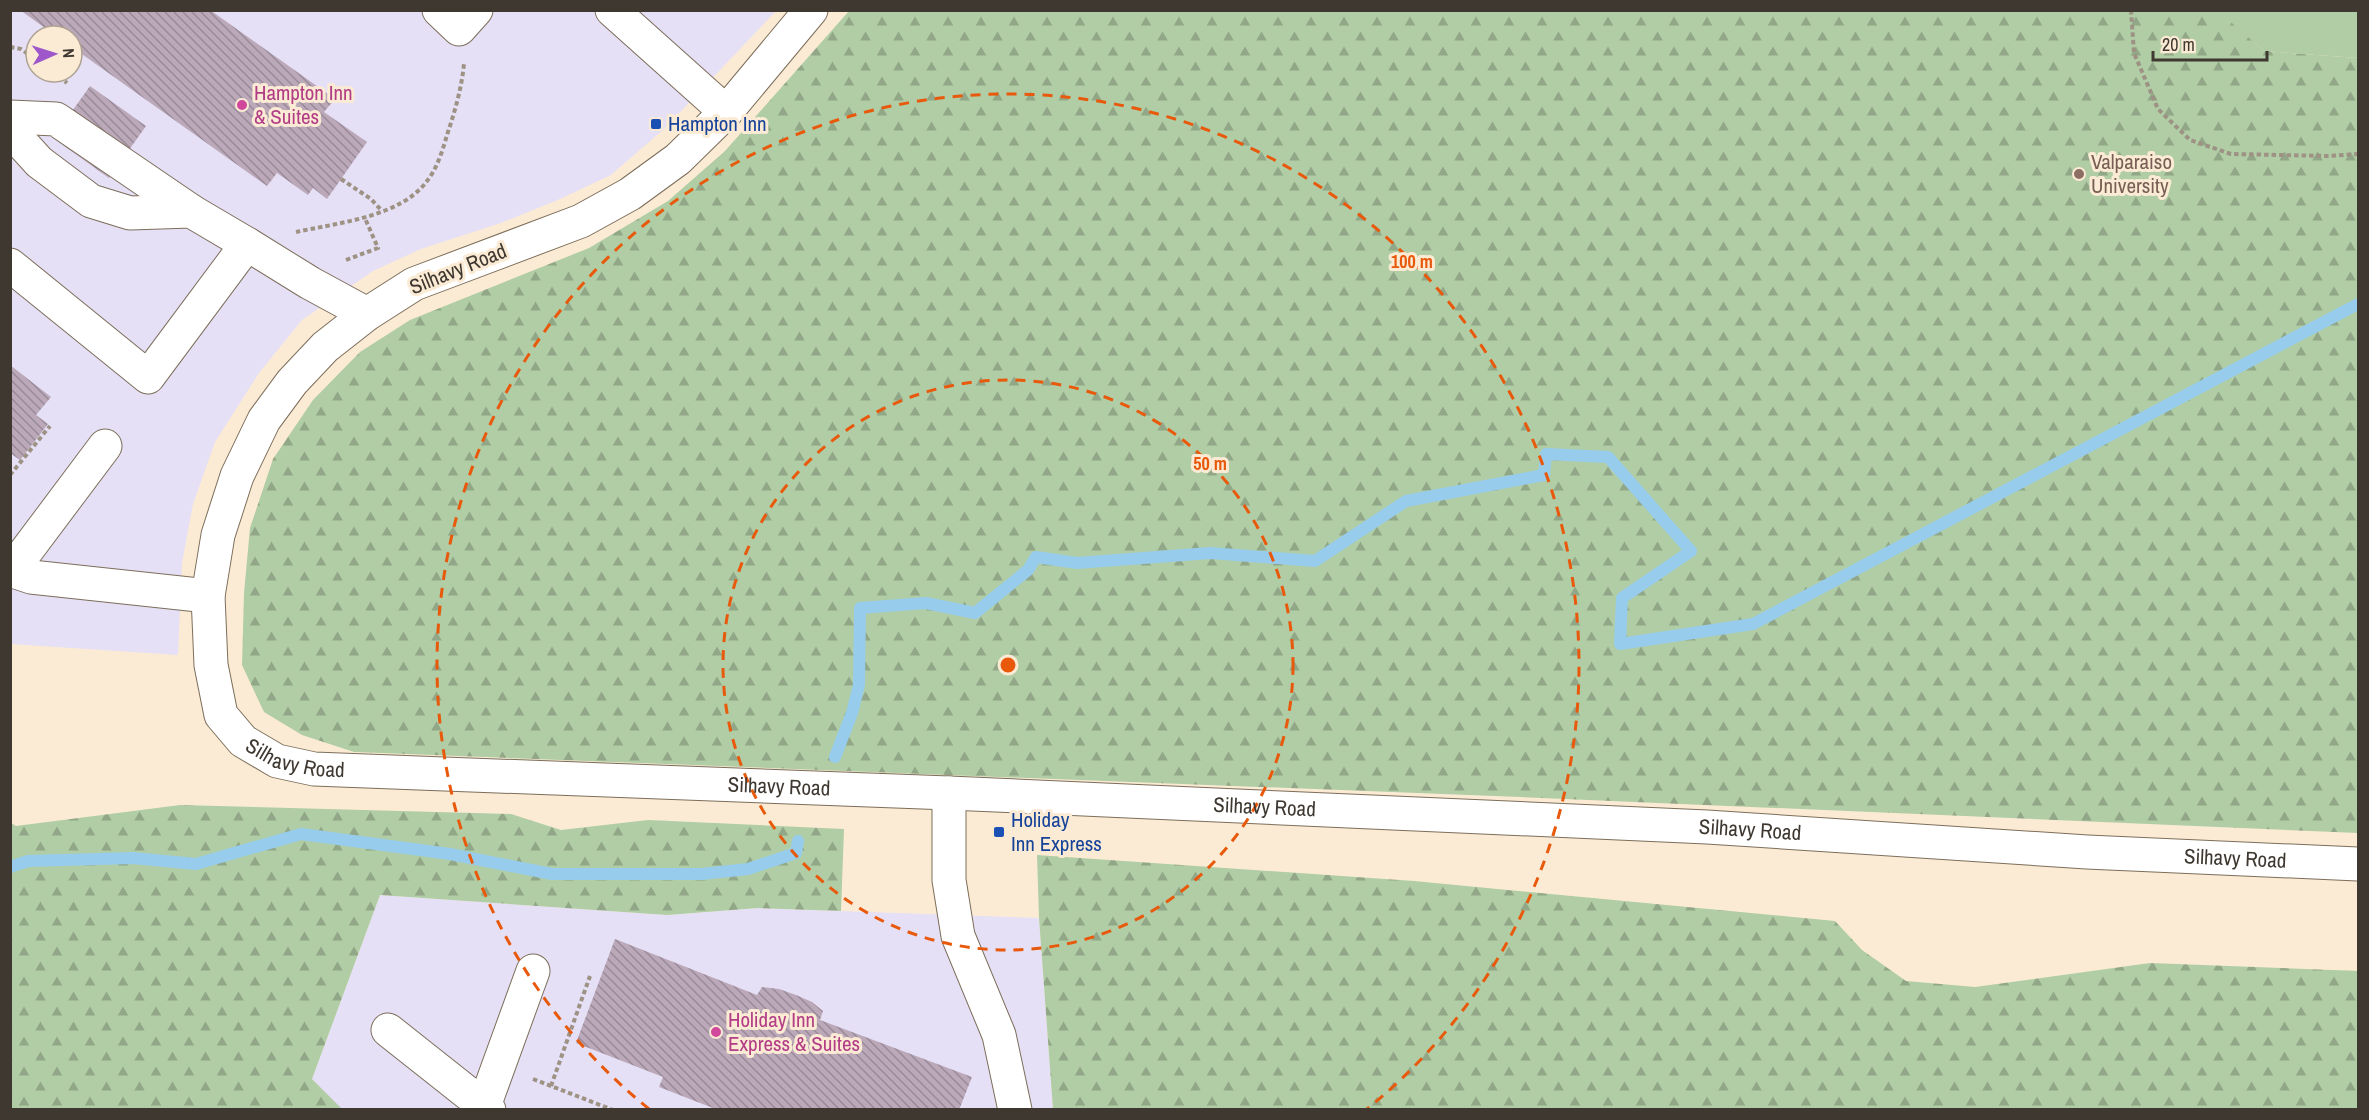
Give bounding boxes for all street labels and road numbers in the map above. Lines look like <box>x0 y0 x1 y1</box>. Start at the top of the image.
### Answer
street label: Silhavy Road <box>405 236 511 301</box>
street label: Silhavy Road <box>241 731 345 784</box>
street label: Silhavy Road <box>727 770 831 803</box>
street label: Silhavy Road <box>1213 790 1316 823</box>
street label: Silhavy Road <box>1698 812 1802 847</box>
street label: Silhavy Road <box>2183 841 2287 875</box>

